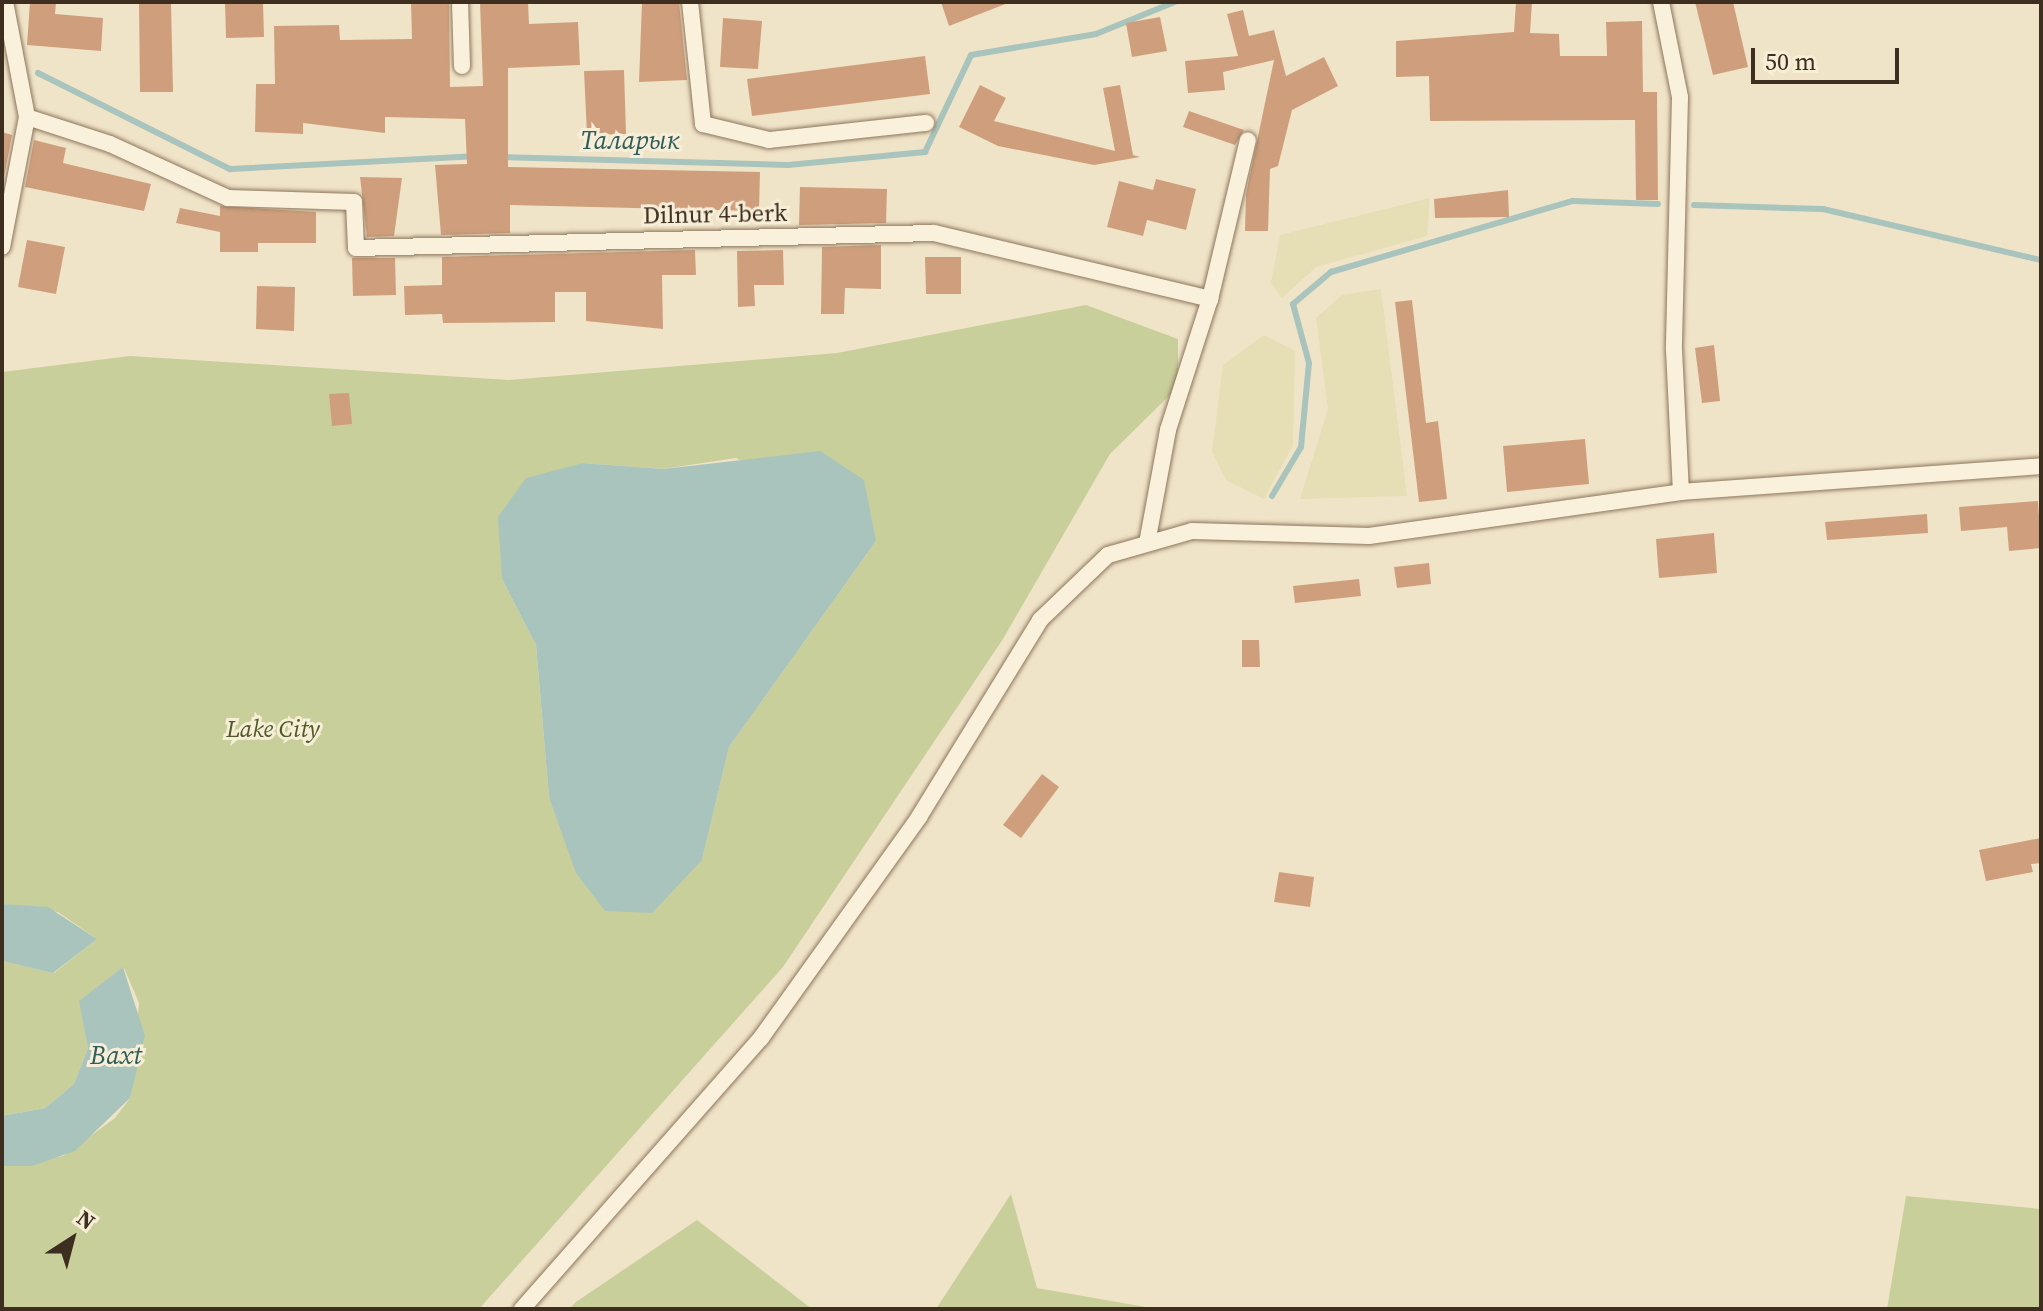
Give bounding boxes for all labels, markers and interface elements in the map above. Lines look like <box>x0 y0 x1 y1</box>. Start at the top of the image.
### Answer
scale bar <box>1755 32 1903 82</box>
text: 50 m <box>1765 45 1816 78</box>
water label: Таларык <box>580 125 680 157</box>
street label: Dilnur 4-berk <box>643 198 787 230</box>
park label: Lake City <box>226 715 320 743</box>
water label: Baхt <box>90 1040 142 1072</box>
north arrow <box>32 1199 112 1279</box>
text: N <box>71 1203 101 1236</box>

